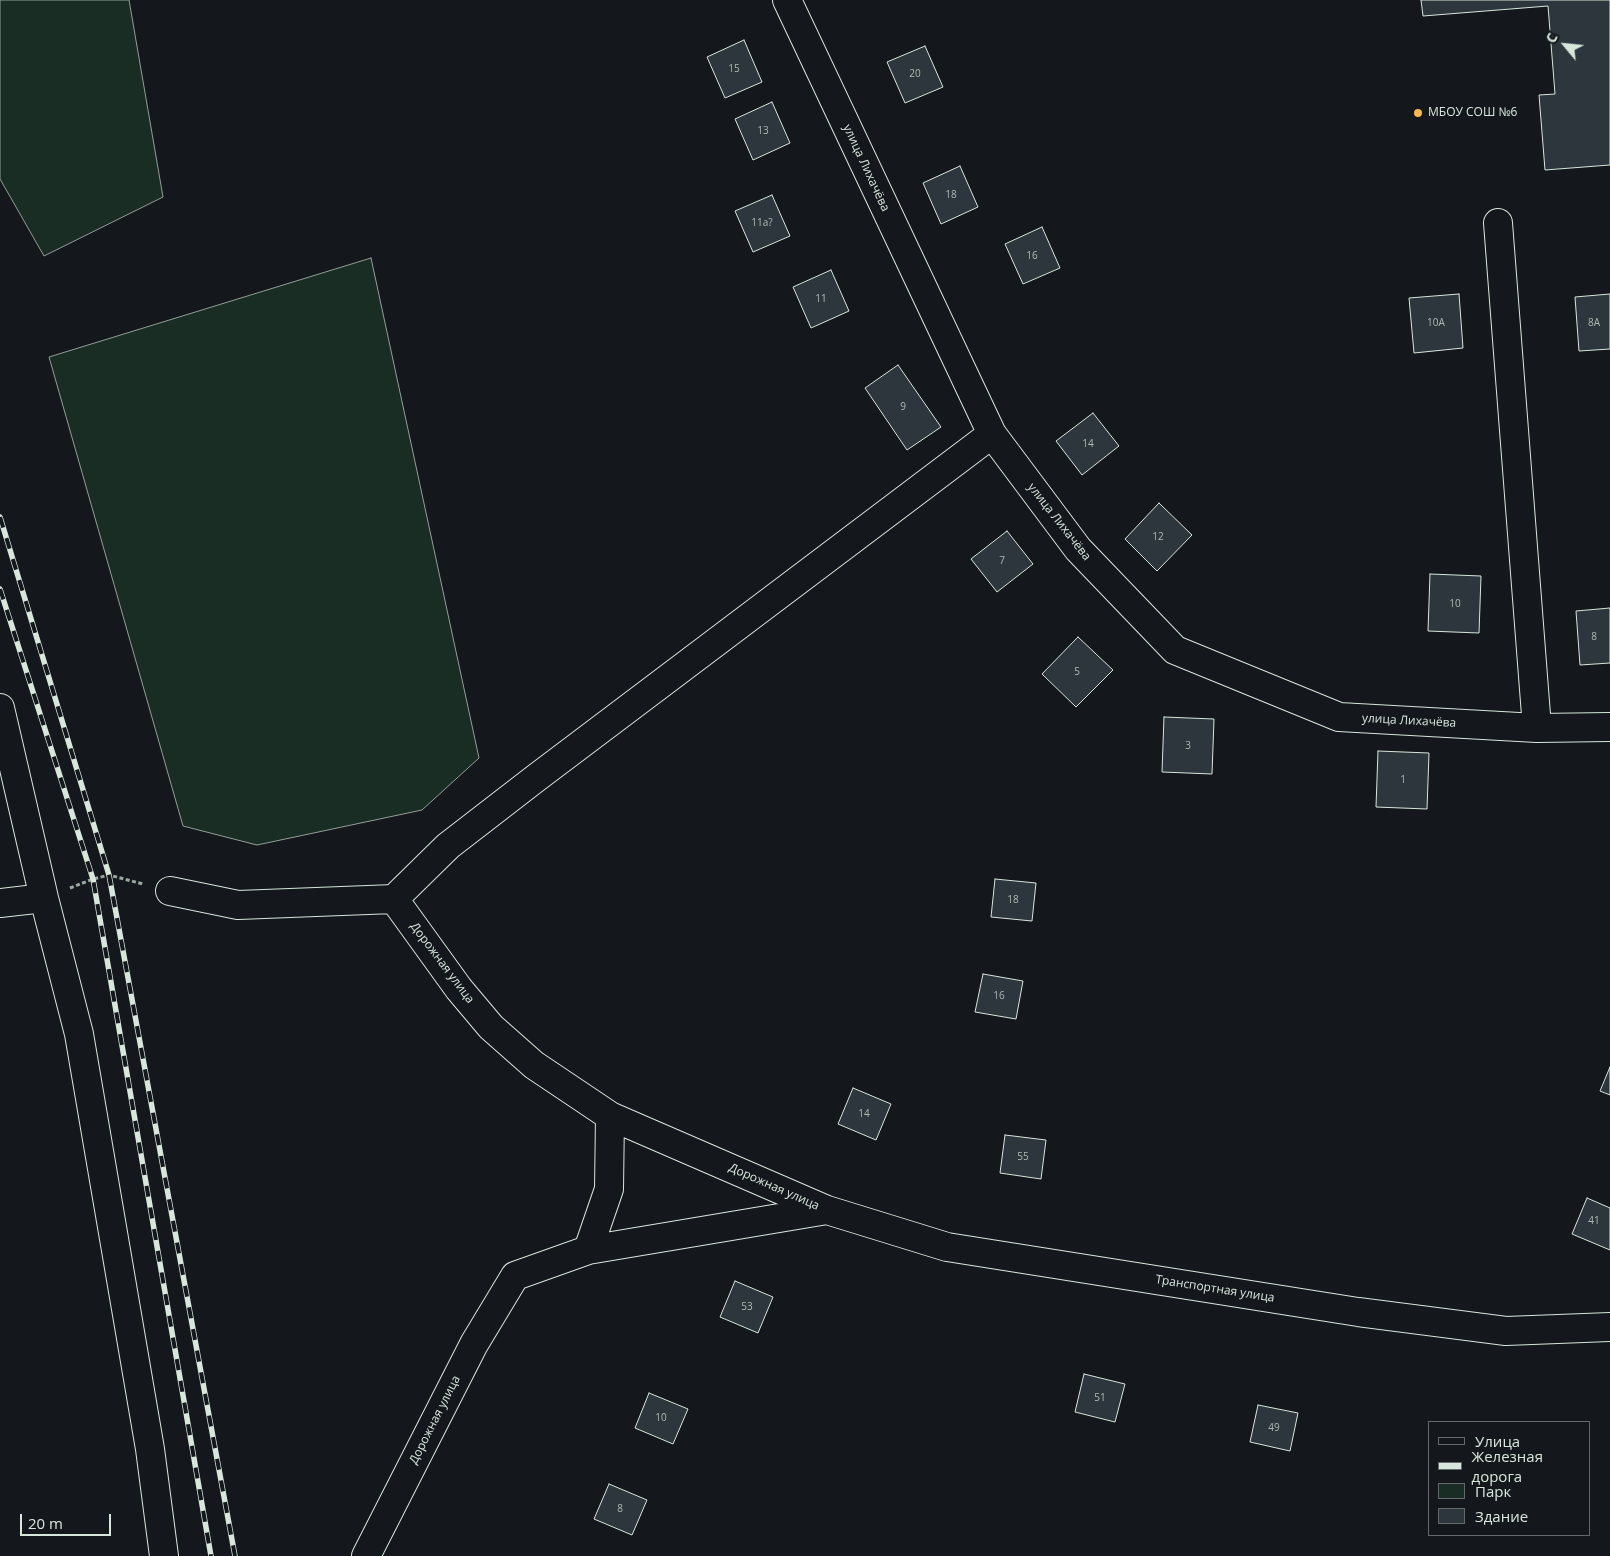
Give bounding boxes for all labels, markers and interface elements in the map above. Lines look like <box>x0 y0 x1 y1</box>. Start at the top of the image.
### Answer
north arrow <box>1540 20 1590 70</box>
text: С <box>1541 29 1562 46</box>
house number: 15 <box>728 63 740 75</box>
house number: 20 <box>909 68 921 80</box>
place label: МБОУ СОШ №6 <box>1428 106 1517 120</box>
marker: МБОУ СОШ №6 <box>1412 107 1424 119</box>
street label: улица Лихачёва <box>840 122 892 214</box>
house number: 13 <box>757 125 769 137</box>
house number: 18 <box>945 189 957 201</box>
house number: 11а? <box>751 217 773 229</box>
house number: 16 <box>1026 250 1038 262</box>
house number: 11 <box>815 293 827 305</box>
house number: 10А <box>1427 317 1445 329</box>
house number: 8А <box>1588 317 1600 329</box>
house number: 9 <box>900 401 906 413</box>
house number: 14 <box>1082 438 1094 450</box>
street label: улица Лихачёва <box>1024 480 1094 564</box>
house number: 12 <box>1152 531 1164 543</box>
house number: 7 <box>999 555 1005 567</box>
house number: 10 <box>1449 598 1461 610</box>
house number: 8 <box>1591 631 1597 643</box>
house number: 5 <box>1074 666 1080 678</box>
street label: улица Лихачёва <box>1361 711 1457 731</box>
house number: 3 <box>1185 740 1191 752</box>
house number: 1 <box>1400 774 1406 786</box>
house number: 18 <box>1007 894 1019 906</box>
street label: Дорожная улица <box>407 920 477 1006</box>
house number: 16 <box>993 990 1005 1002</box>
house number: 14 <box>858 1108 870 1120</box>
house number: 55 <box>1017 1151 1029 1163</box>
street label: Дорожная улица <box>727 1161 821 1213</box>
house number: 41 <box>1588 1215 1600 1227</box>
street label: Транспортная улица <box>1154 1272 1276 1306</box>
house number: 53 <box>741 1301 753 1313</box>
street label: Дорожная улица <box>406 1373 464 1467</box>
house number: 51 <box>1094 1392 1106 1404</box>
house number: 10 <box>655 1412 667 1424</box>
legend <box>1428 1421 1590 1536</box>
house number: 49 <box>1268 1422 1280 1434</box>
text: Улица <box>1475 1431 1520 1451</box>
text: Железная дорога <box>1472 1446 1543 1486</box>
text: Парк <box>1475 1481 1511 1501</box>
house number: 8 <box>617 1503 623 1515</box>
scale bar <box>22 1504 114 1536</box>
text: Здание <box>1475 1506 1528 1526</box>
text: 20 m <box>28 1513 63 1533</box>

